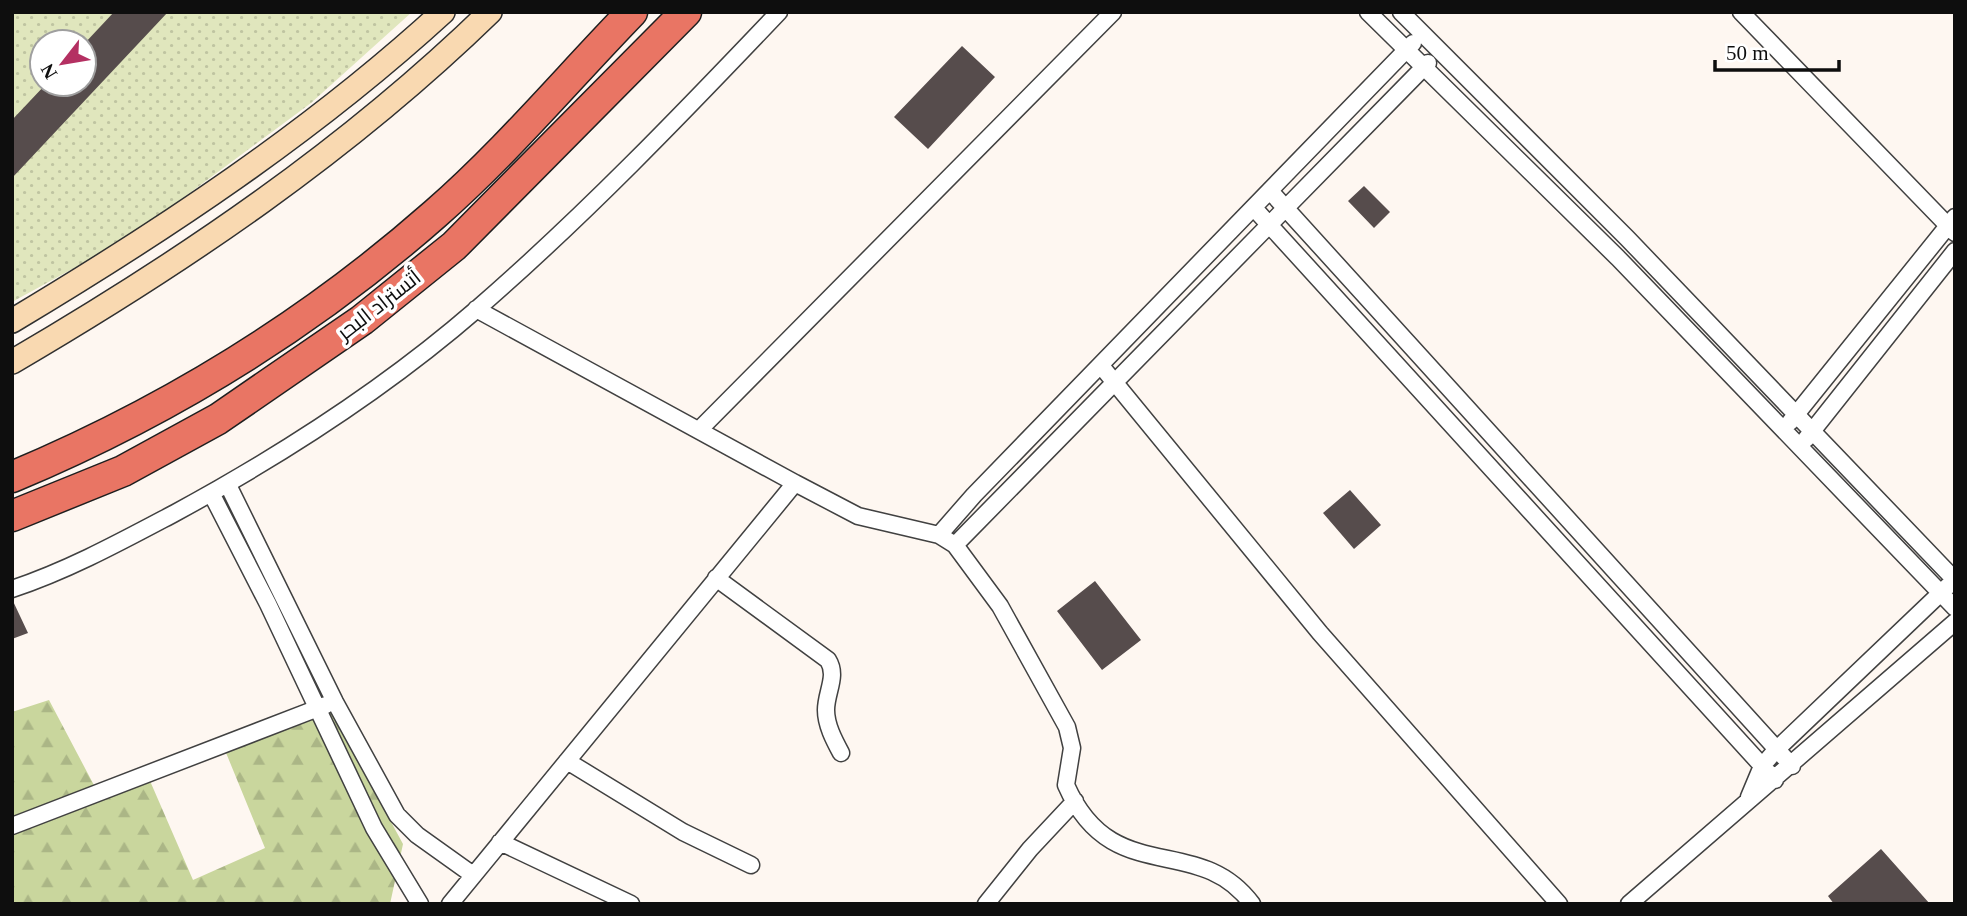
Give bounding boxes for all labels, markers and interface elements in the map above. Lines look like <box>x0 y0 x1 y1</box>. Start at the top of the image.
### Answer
north arrow <box>28 28 98 98</box>
scale bar <box>1715 28 1839 72</box>
text: 50 m <box>1726 41 1769 65</box>
text: N <box>36 60 61 83</box>
street label: أتستراد البحر <box>331 264 426 346</box>

